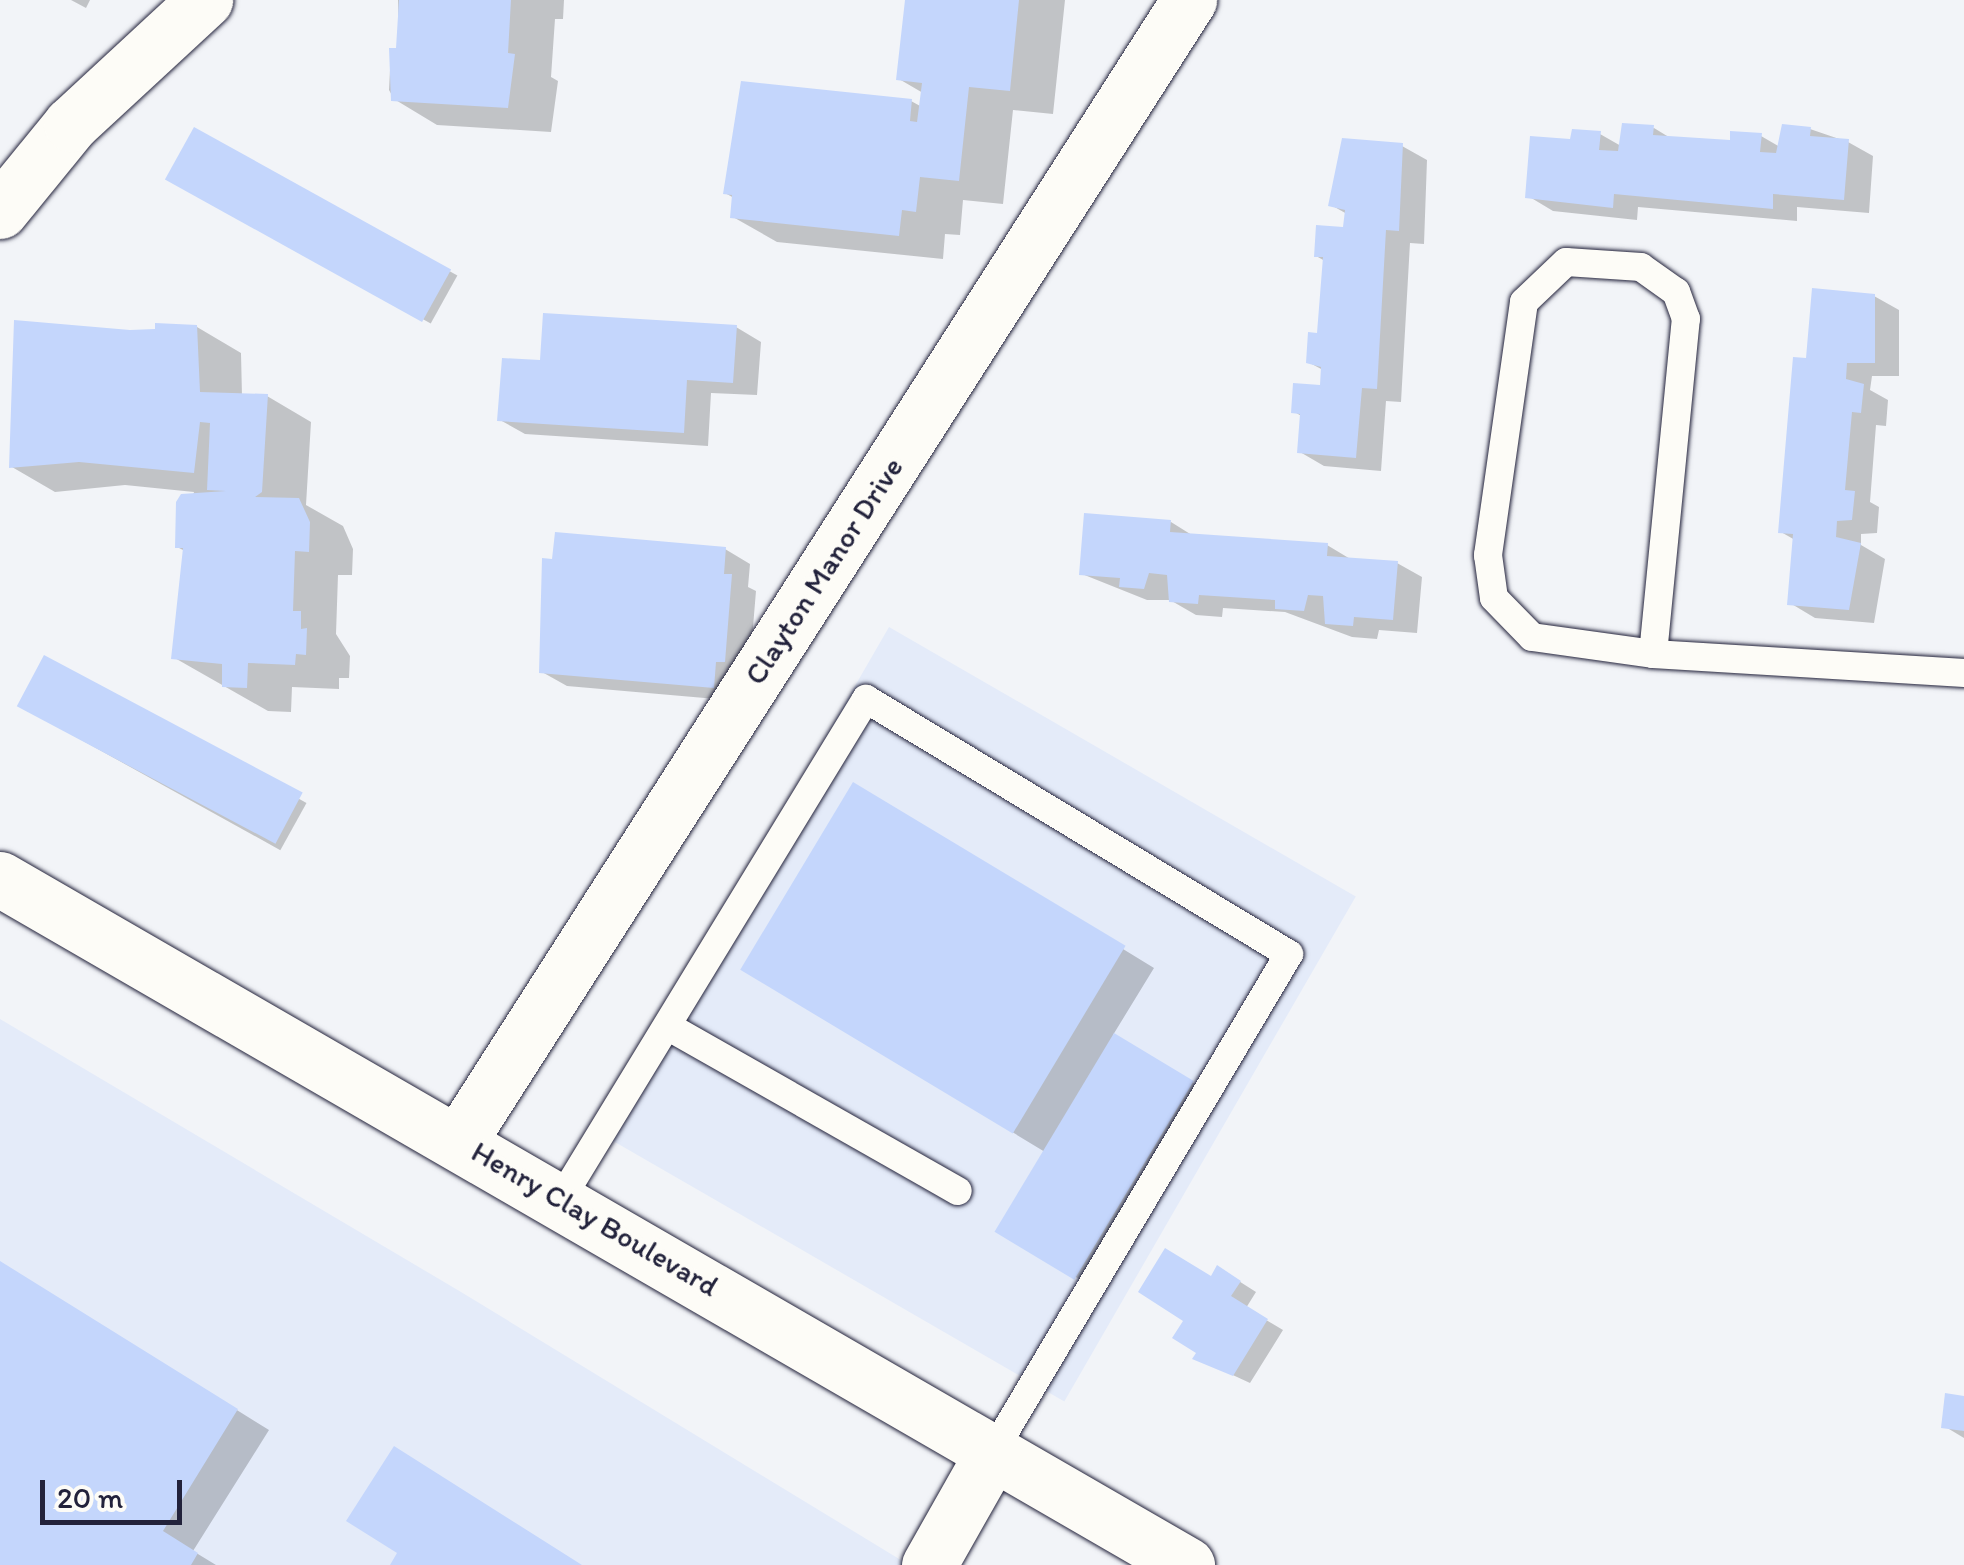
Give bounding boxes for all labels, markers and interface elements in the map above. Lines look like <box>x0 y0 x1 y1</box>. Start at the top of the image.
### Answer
street label: Clayton Manor Drive <box>737 450 911 692</box>
street label: Henry Clay Boulevard <box>465 1133 725 1305</box>
scale bar <box>45 1460 188 1522</box>
text: 20 m <box>57 1479 123 1516</box>

